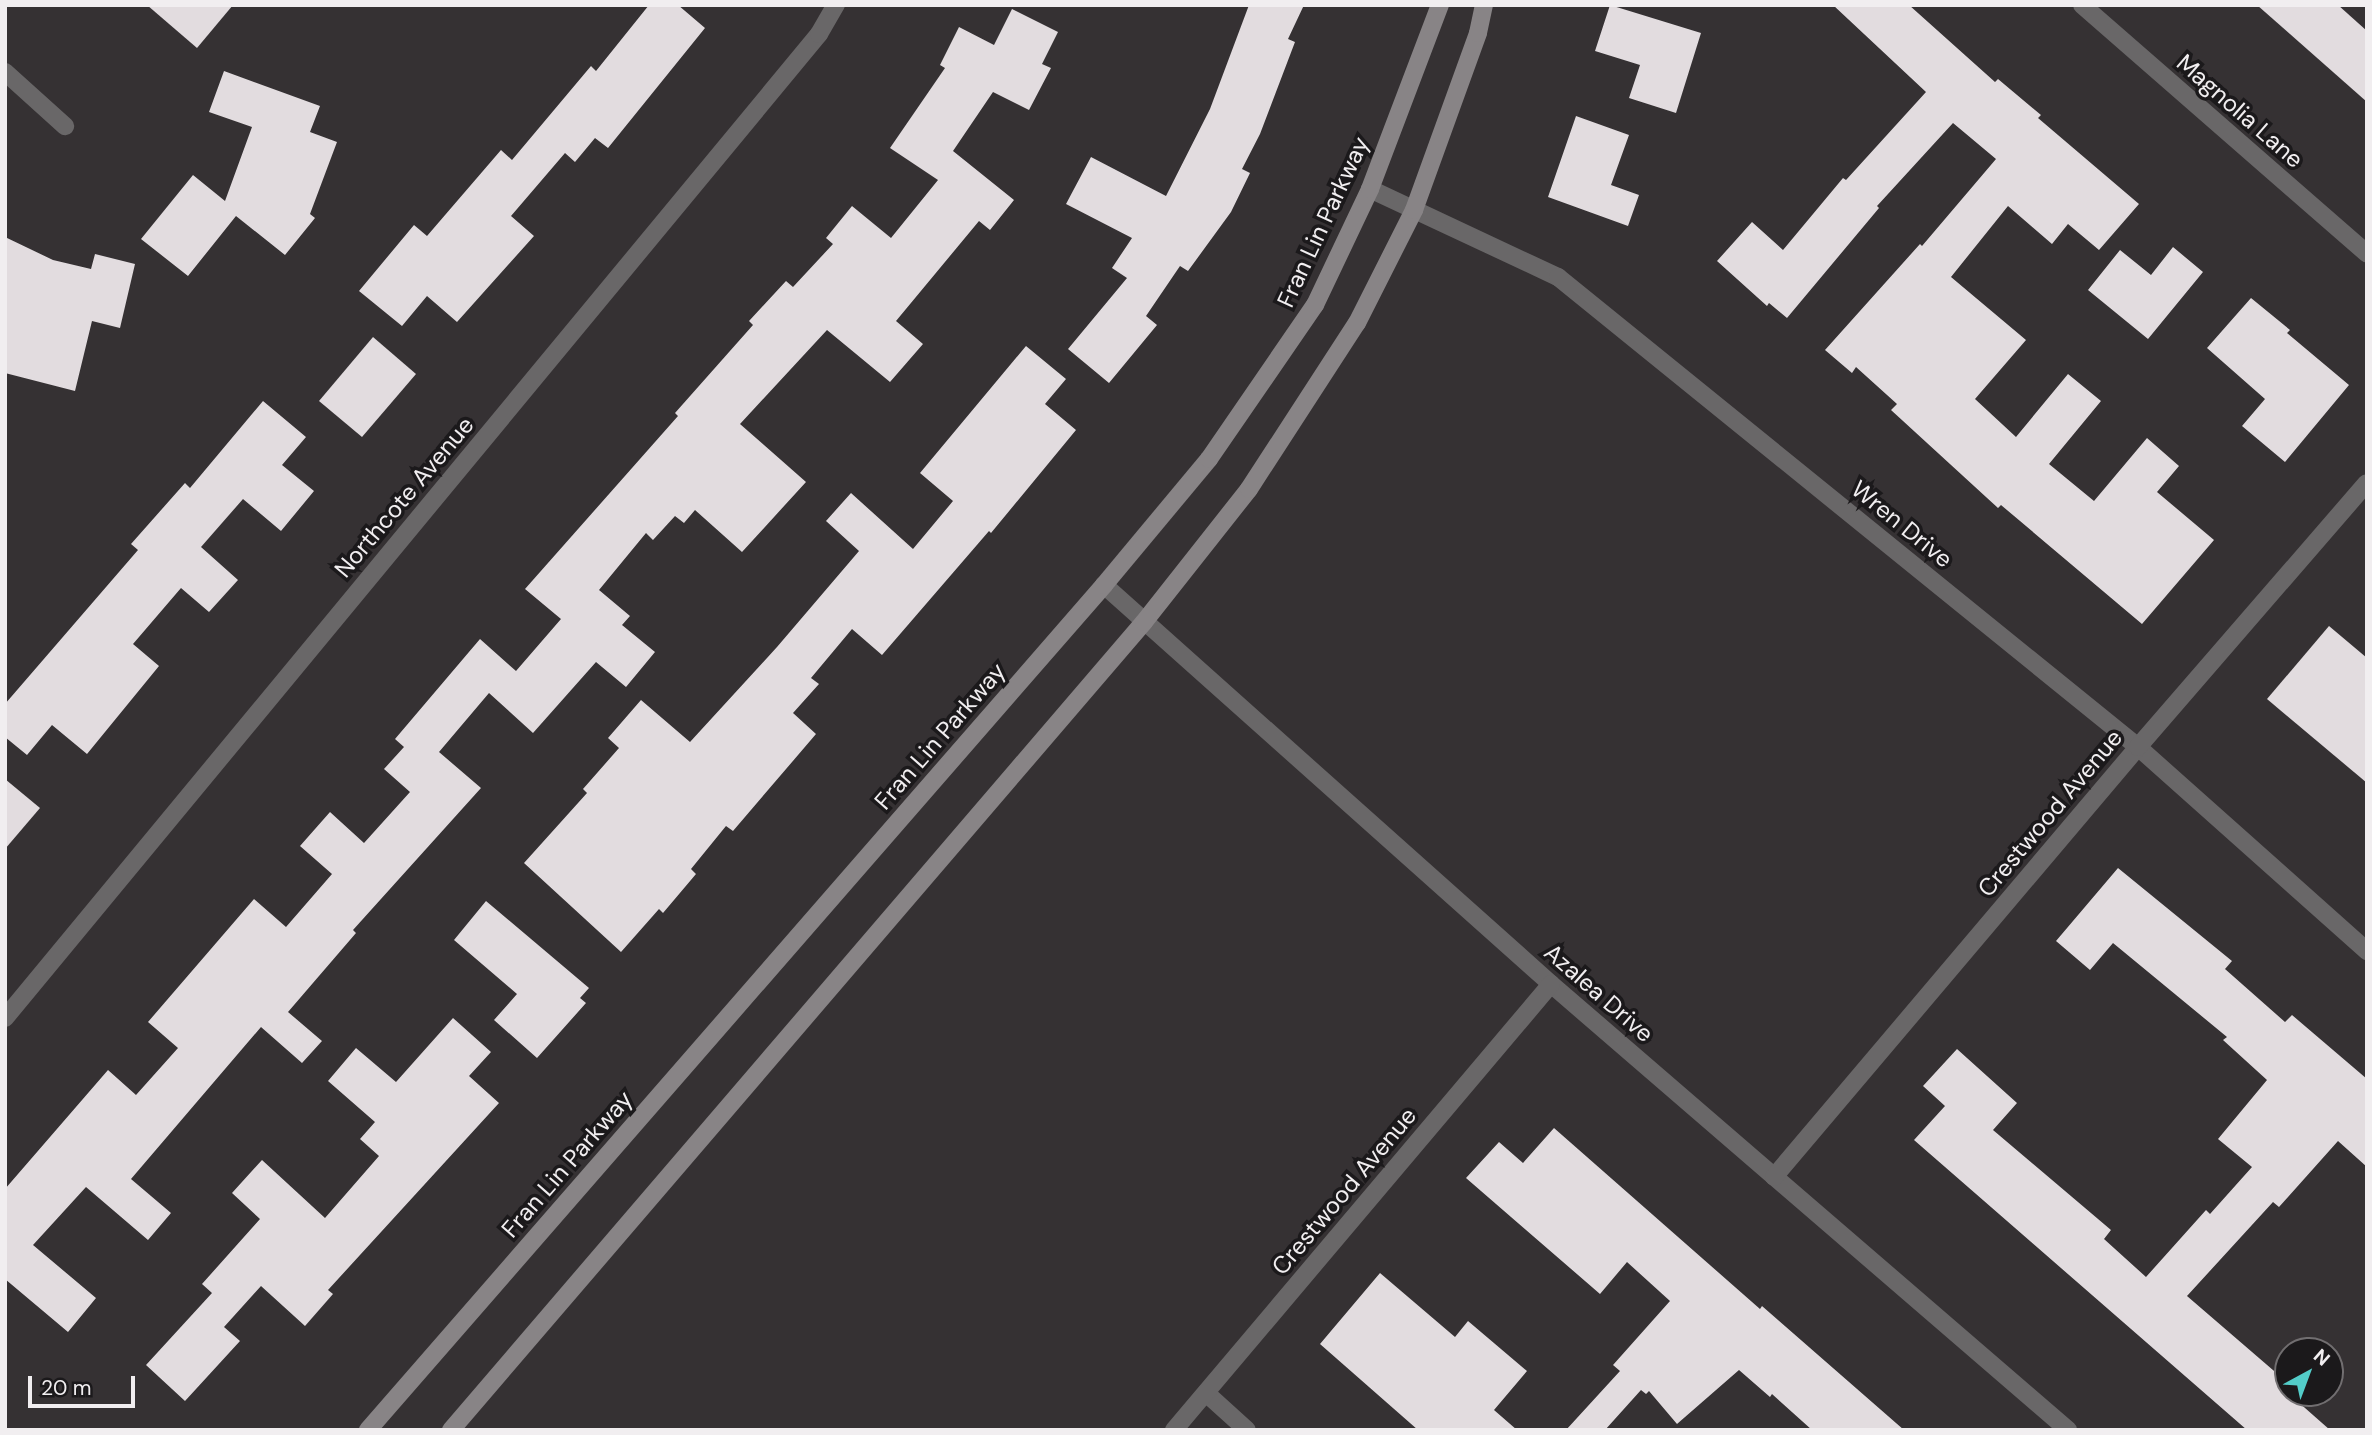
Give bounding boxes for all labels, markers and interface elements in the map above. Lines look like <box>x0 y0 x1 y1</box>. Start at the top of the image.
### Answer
street label: Magnolia Lane <box>2171 48 2309 174</box>
street label: Fran Lin Parkway <box>1271 132 1375 312</box>
street label: Northcote Avenue <box>328 411 480 583</box>
street label: Wren Drive <box>1846 474 1958 574</box>
street label: Fran Lin Parkway <box>869 657 1011 815</box>
street label: Crestwood Avenue <box>1972 724 2128 902</box>
street label: Azalea Drive <box>1539 938 1659 1048</box>
street label: Fran Lin Parkway <box>496 1085 638 1243</box>
street label: Crestwood Avenue <box>1266 1102 1422 1280</box>
north arrow <box>2274 1337 2344 1407</box>
text: N <box>2308 1343 2335 1371</box>
scale bar <box>32 1362 138 1406</box>
text: 20 m <box>41 1374 92 1402</box>

